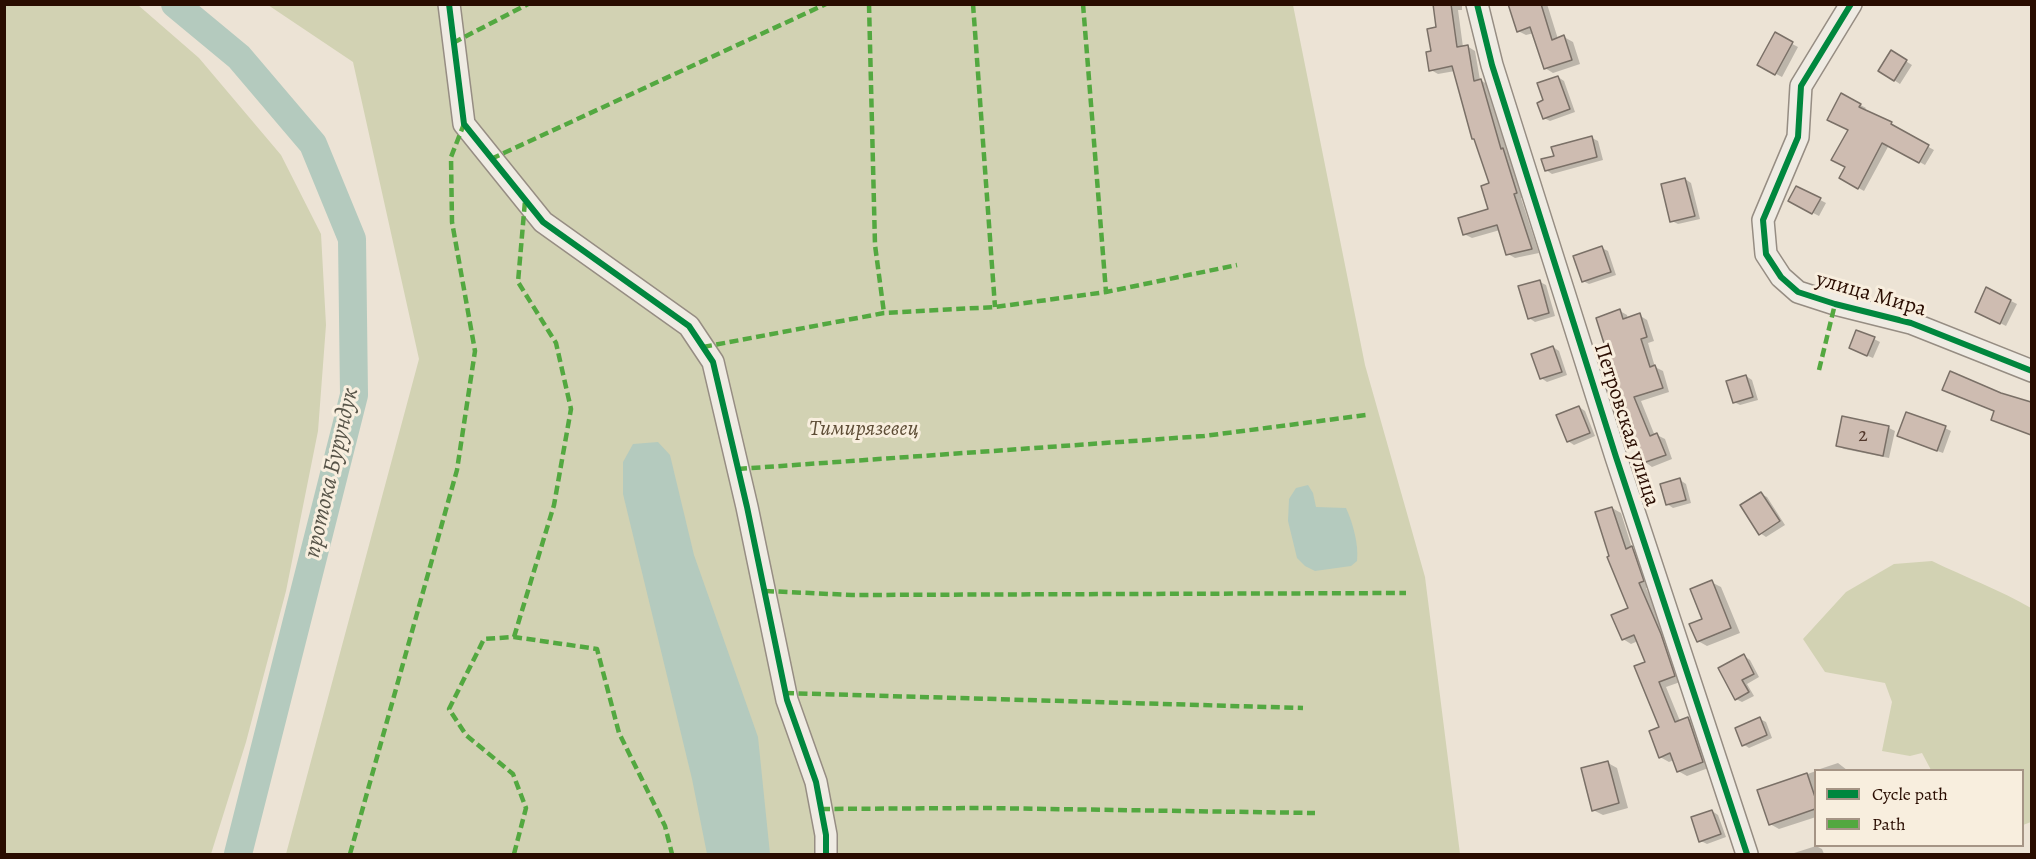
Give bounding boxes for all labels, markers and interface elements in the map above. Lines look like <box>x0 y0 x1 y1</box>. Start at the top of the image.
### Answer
street label: улица Мира <box>1813 267 1929 323</box>
street label: Петровская улица <box>1587 340 1665 510</box>
water label: протока Бурундук <box>298 385 366 561</box>
park label: Тимирязевец <box>809 417 919 443</box>
house number: 2 <box>1858 424 1868 448</box>
legend <box>1814 769 2024 847</box>
text: Cycle path <box>1872 782 1948 806</box>
text: Path <box>1872 812 1906 836</box>

